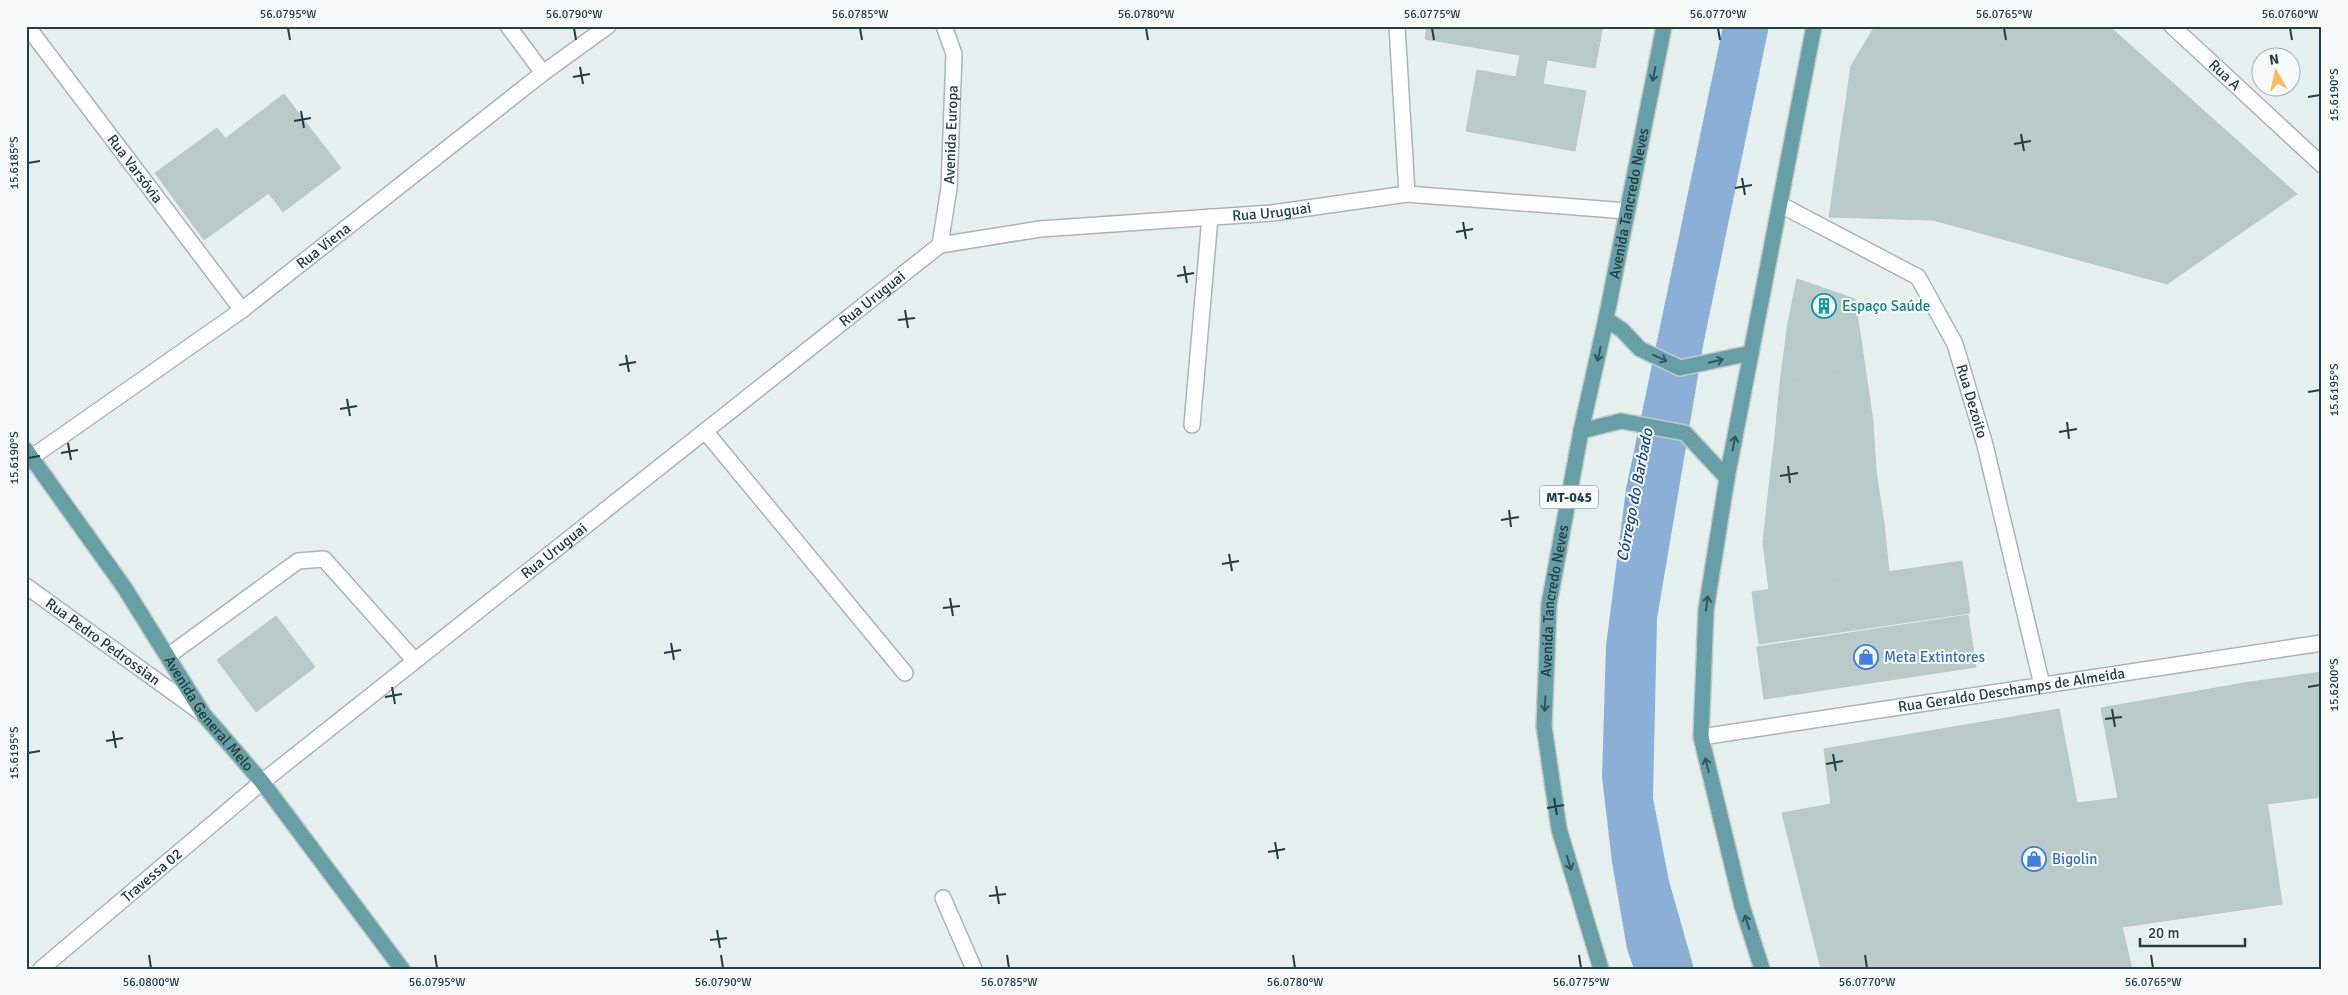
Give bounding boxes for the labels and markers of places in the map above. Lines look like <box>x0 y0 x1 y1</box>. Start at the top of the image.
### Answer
building icon: Espaço Saúde <box>1811 293 1837 319</box>
place label: Espaço Saúde <box>1842 297 1930 315</box>
shop icon: Meta Extintores <box>1853 644 1879 670</box>
place label: Meta Extintores <box>1884 648 1985 666</box>
shop icon: Bigolin <box>2021 846 2047 872</box>
place label: Bigolin <box>2052 850 2097 868</box>

